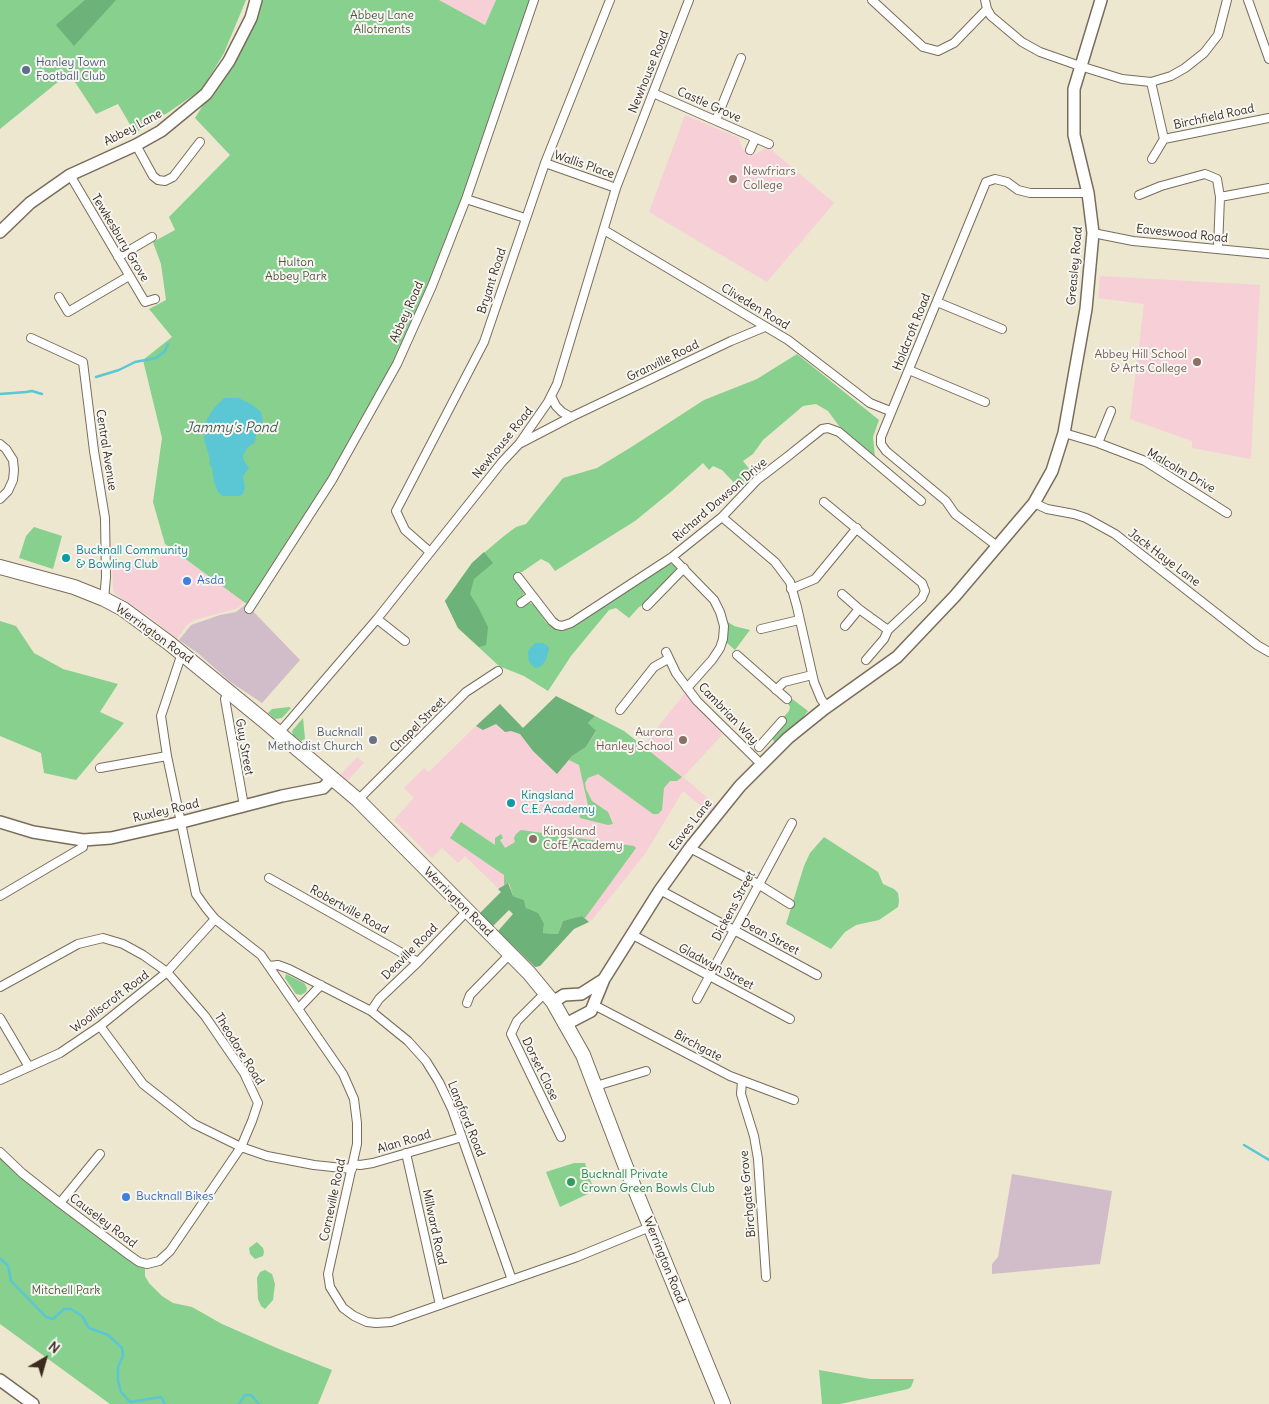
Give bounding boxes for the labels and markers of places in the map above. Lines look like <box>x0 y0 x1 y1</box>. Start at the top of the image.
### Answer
place label: Hanley Town Football Club <box>36 56 106 84</box>
marker: Hanley Town Football Club <box>20 64 32 76</box>
place label: Newfriars College <box>743 165 796 193</box>
marker: Newfriars College <box>727 173 739 185</box>
place label: Abbey Hill School & Arts College <box>1094 348 1187 376</box>
marker: Abbey Hill School & Arts College <box>1191 356 1203 368</box>
place label: Bucknall Community & Bowling Club <box>76 544 188 572</box>
marker: Bucknall Community & Bowling Club <box>60 552 72 564</box>
place label: Asda <box>197 574 224 588</box>
marker: Asda <box>181 575 193 587</box>
place label: Bucknall Methodist Church <box>267 726 363 754</box>
place label: Aurora Hanley School <box>596 726 673 754</box>
marker: Bucknall Methodist Church <box>367 734 379 746</box>
marker: Aurora Hanley School <box>677 734 689 746</box>
place label: Kingsland C.E. Academy <box>521 789 595 817</box>
marker: Kingsland C.E. Academy <box>505 797 517 809</box>
place label: Kingsland CofE Academy <box>543 825 623 853</box>
marker: Kingsland CofE Academy <box>527 833 539 845</box>
place label: Bucknall Private Crown Green Bowls Club <box>581 1168 715 1196</box>
marker: Bucknall Private Crown Green Bowls Club <box>565 1176 577 1188</box>
place label: Bucknall Bikes <box>136 1190 214 1204</box>
marker: Bucknall Bikes <box>120 1191 132 1203</box>

